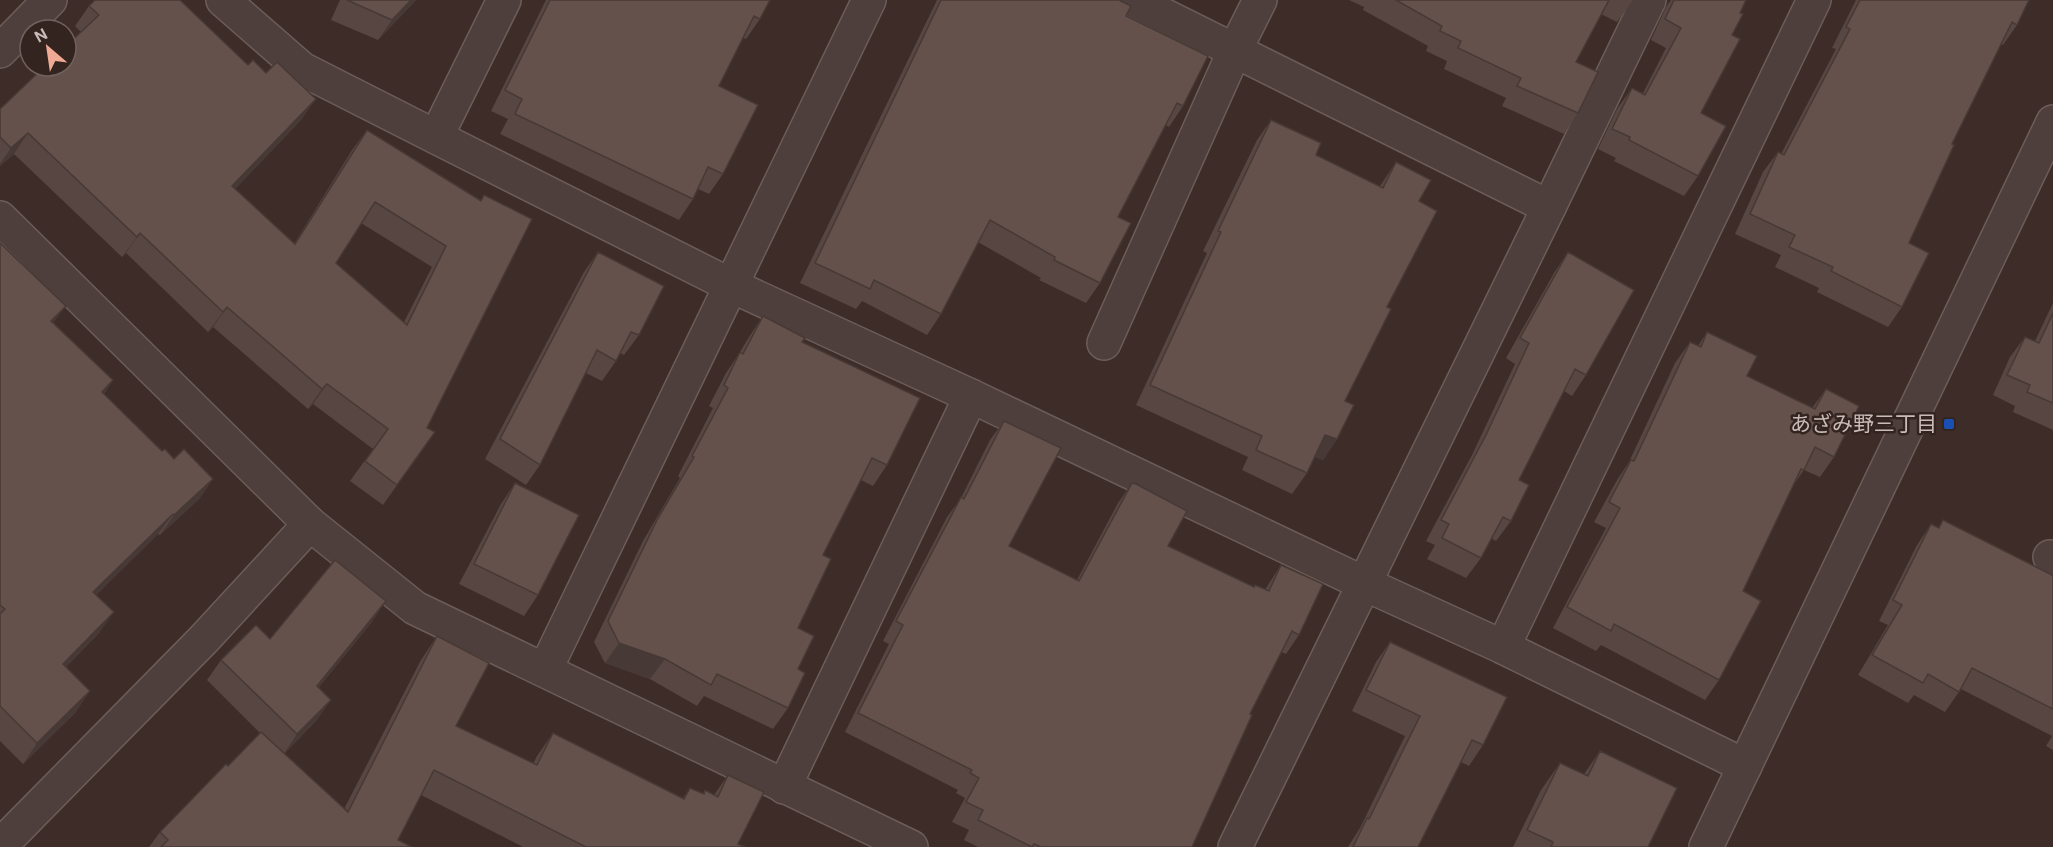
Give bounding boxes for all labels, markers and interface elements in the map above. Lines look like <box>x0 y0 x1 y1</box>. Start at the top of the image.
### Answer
north arrow <box>18 18 78 78</box>
text: N <box>31 23 51 47</box>
place label: あざみ野三丁目 <box>1790 410 1937 438</box>
marker: あざみ野三丁目 <box>1942 417 1956 431</box>

